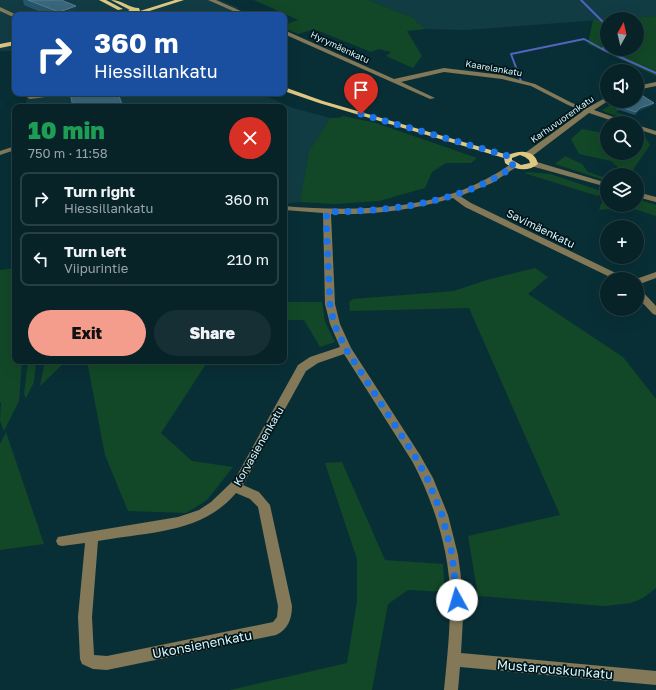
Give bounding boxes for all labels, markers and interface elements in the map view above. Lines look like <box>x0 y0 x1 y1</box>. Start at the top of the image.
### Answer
north arrow <box>600 12 644 56</box>
map controls <box>600 12 644 316</box>
text: 360 m <box>94 26 179 59</box>
icon: right <box>28 28 80 80</box>
street label: Hyrymäenkatu <box>309 29 371 65</box>
street label: Kaarelankatu <box>465 58 523 78</box>
text: Hiessillankatu <box>94 60 218 82</box>
button: sound <box>600 64 644 108</box>
pin <box>344 73 378 114</box>
icon: arrive <box>350 79 372 101</box>
street label: Karhuvuorenkatu <box>528 93 596 145</box>
text: 10 min <box>28 115 105 144</box>
button: search <box>600 116 644 160</box>
button: close <box>229 117 271 159</box>
text: 750 m · 11:58 <box>28 145 108 161</box>
button: layers <box>600 168 644 212</box>
text: Turn right <box>64 182 135 200</box>
icon: right <box>30 188 52 210</box>
text: 360 m <box>225 190 269 208</box>
text: Hiessillankatu <box>64 200 153 216</box>
street label: Savimäenkatu <box>505 206 577 250</box>
button: + <box>600 220 644 264</box>
text: Turn left <box>64 242 126 260</box>
icon: left <box>30 248 52 270</box>
text: 210 m <box>227 250 269 268</box>
text: Viipurintie <box>64 260 128 276</box>
button: − <box>600 272 644 316</box>
button: Exit <box>28 310 146 356</box>
button: Share <box>154 310 271 356</box>
street label: Korvasienenkatu <box>230 404 286 488</box>
position arrow <box>436 579 478 621</box>
street label: Ukonsienenkatu <box>151 626 253 662</box>
street label: Mustarouskunkatu <box>496 656 614 682</box>

